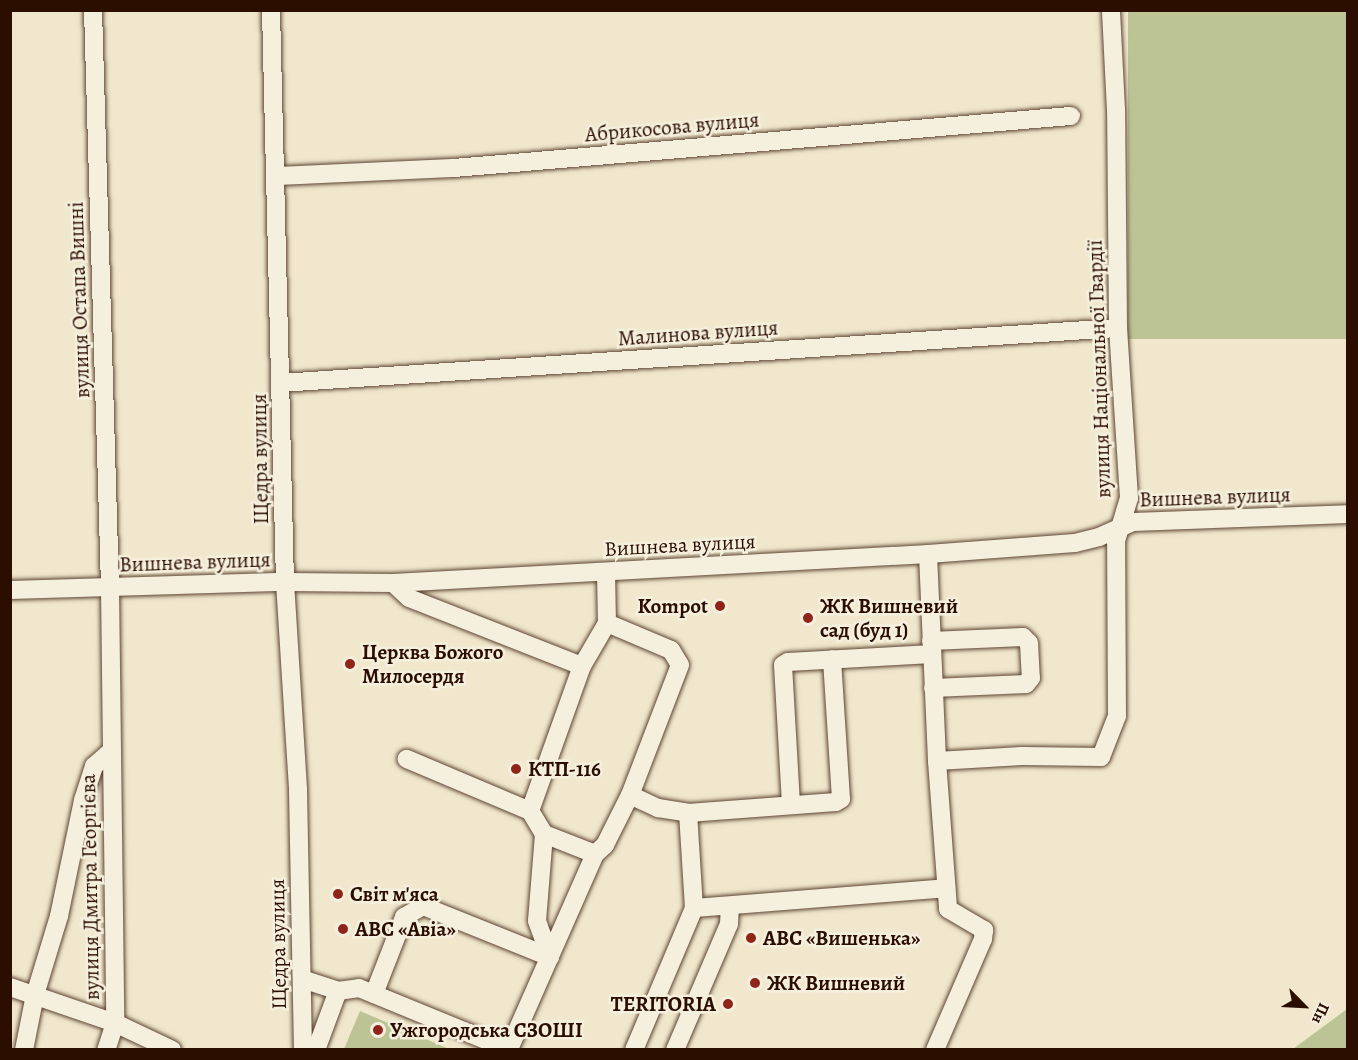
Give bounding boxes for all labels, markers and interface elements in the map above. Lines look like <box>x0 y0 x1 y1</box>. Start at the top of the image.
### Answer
street label: Абрикосова вулиця <box>584 107 760 147</box>
street label: вулиця Остапа Вишні <box>63 201 95 399</box>
street label: вулиця Національної Гвардії <box>1082 239 1116 499</box>
street label: Малинова вулиця <box>617 315 779 351</box>
street label: Щедра вулиця <box>246 394 274 524</box>
street label: Вишнева вулиця <box>1139 482 1291 512</box>
street label: Вишнева вулиця <box>604 528 756 562</box>
street label: Вишнева вулиця <box>119 547 271 577</box>
place label: Kompot <box>637 593 708 619</box>
place label: ЖК Вишневий сад (буд 1) <box>820 593 958 643</box>
marker: Kompot <box>713 599 727 613</box>
marker: ЖК Вишневий сад (буд 1) <box>801 611 815 625</box>
place label: Церква Божого Милосердя <box>362 639 503 689</box>
marker: Церква Божого Милосердя <box>343 657 357 671</box>
place label: КТП-116 <box>528 756 601 782</box>
marker: КТП-116 <box>509 762 523 776</box>
street label: вулиця Дмитра Георгієва <box>75 774 105 1000</box>
street label: Щедра вулиця <box>264 879 292 1009</box>
place label: Світ м'яса <box>350 881 439 907</box>
marker: Світ м'яса <box>331 887 345 901</box>
place label: ABC «Авіа» <box>355 916 456 942</box>
marker: ABC «Авіа» <box>336 922 350 936</box>
place label: ABC «Вишенька» <box>763 925 920 951</box>
marker: ABC «Вишенька» <box>744 931 758 945</box>
place label: ЖК Вишневий <box>767 970 905 996</box>
marker: ЖК Вишневий <box>748 976 762 990</box>
north arrow <box>1274 976 1334 1036</box>
place label: TERITORIA <box>611 991 716 1017</box>
marker: TERITORIA <box>721 997 735 1011</box>
text: Пн <box>1306 999 1335 1027</box>
place label: Ужгородська СЗОШІ <box>390 1017 583 1043</box>
marker: Ужгородська СЗОШІ <box>371 1023 385 1037</box>

